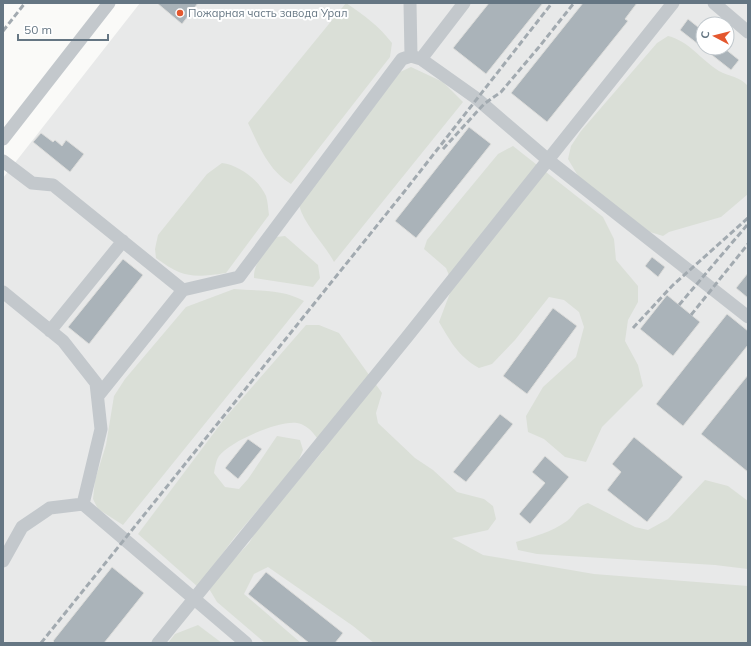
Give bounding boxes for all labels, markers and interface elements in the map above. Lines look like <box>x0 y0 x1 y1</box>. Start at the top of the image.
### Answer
place label: Пожарная часть завода Урал <box>188 6 347 20</box>
marker: Пожарная часть завода Урал <box>175 8 185 18</box>
scale bar <box>18 16 108 42</box>
north arrow <box>695 16 735 56</box>
text: 50 m <box>24 22 52 37</box>
text: С <box>698 30 713 39</box>

